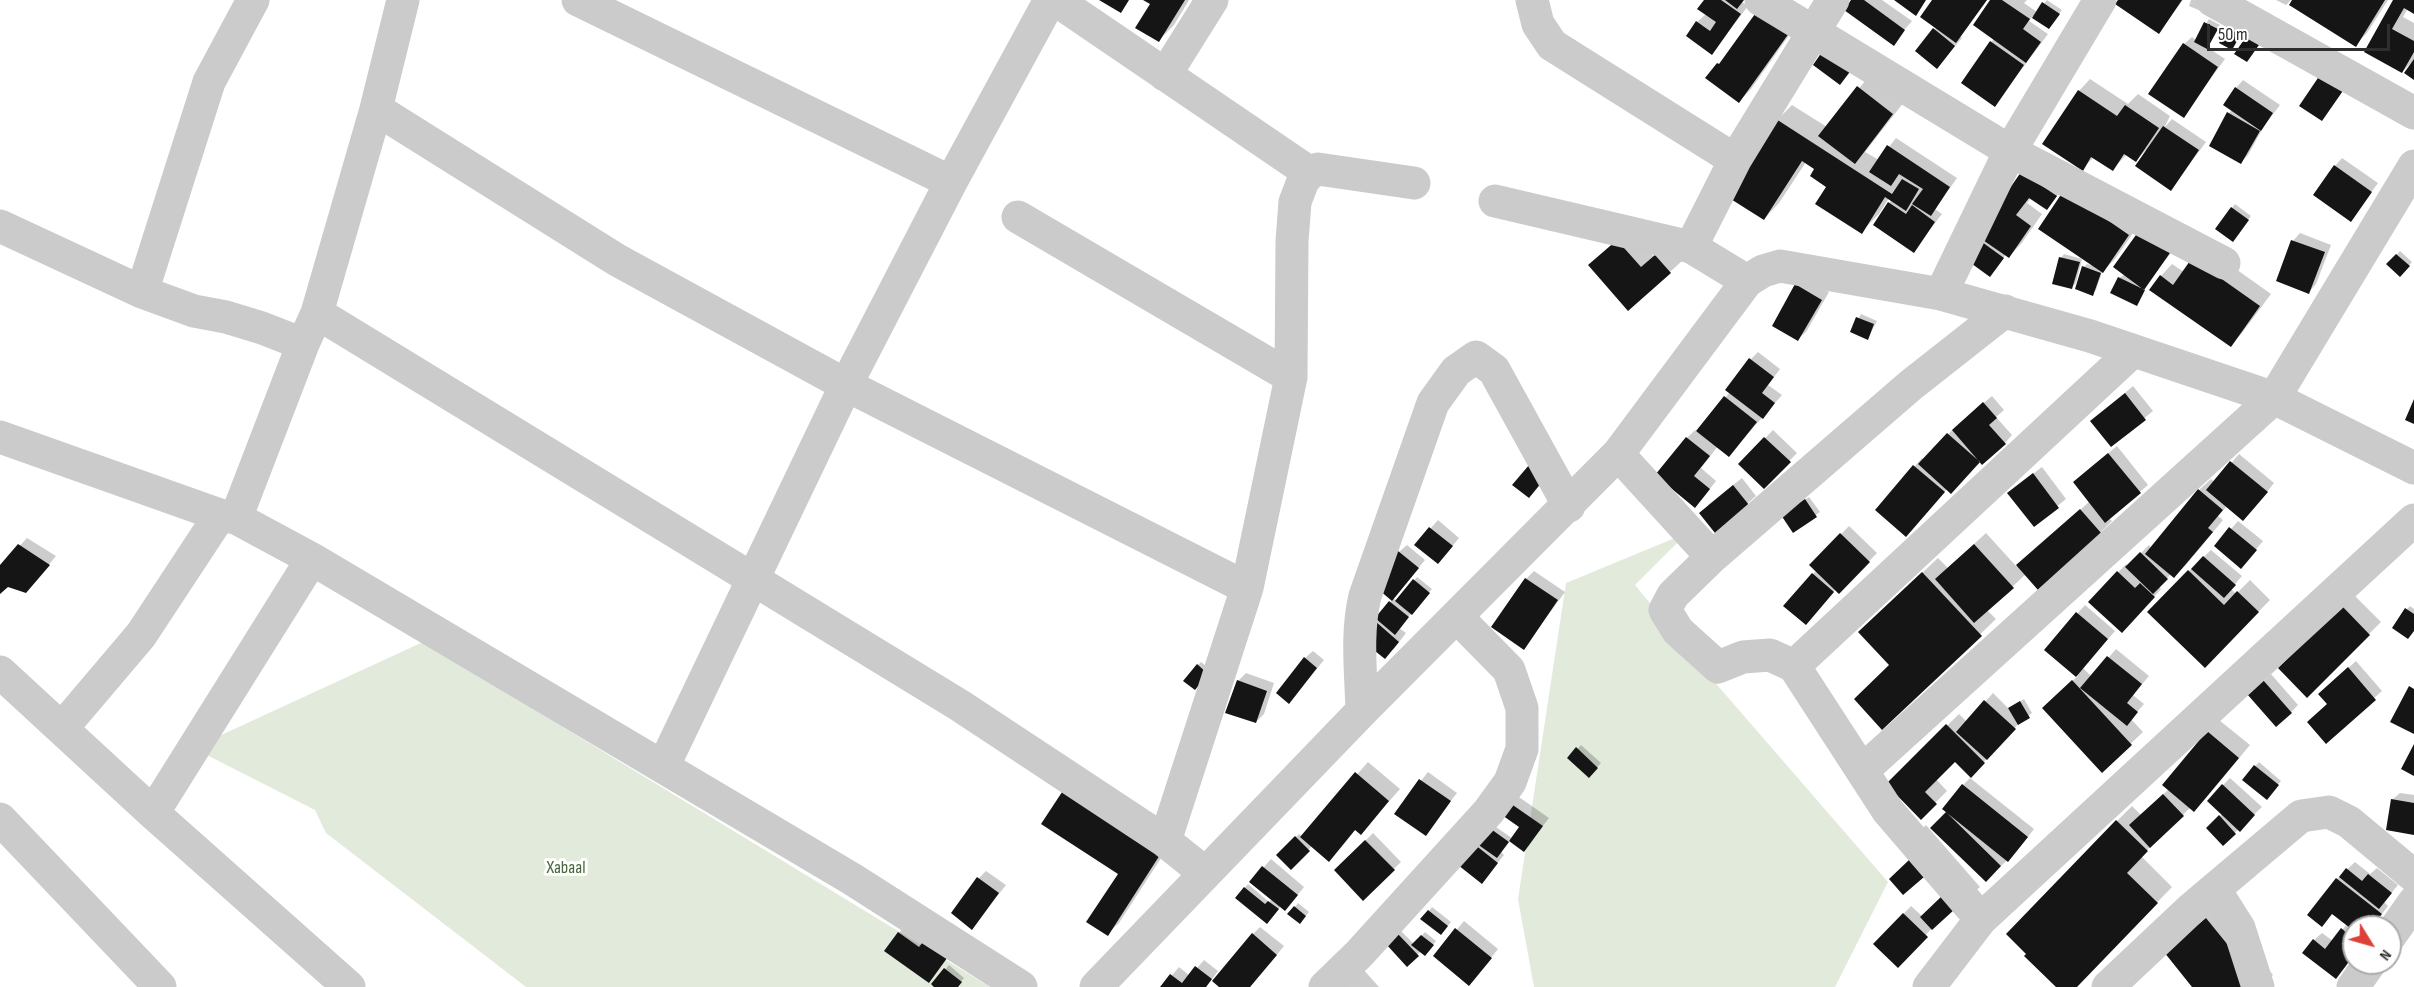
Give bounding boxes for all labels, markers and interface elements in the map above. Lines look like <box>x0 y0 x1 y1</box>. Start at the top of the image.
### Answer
scale bar <box>2210 12 2393 50</box>
text: 50 m <box>2218 24 2248 45</box>
park label: Xabaal <box>546 857 586 879</box>
north arrow <box>2342 915 2402 975</box>
text: N <box>2375 946 2395 964</box>

